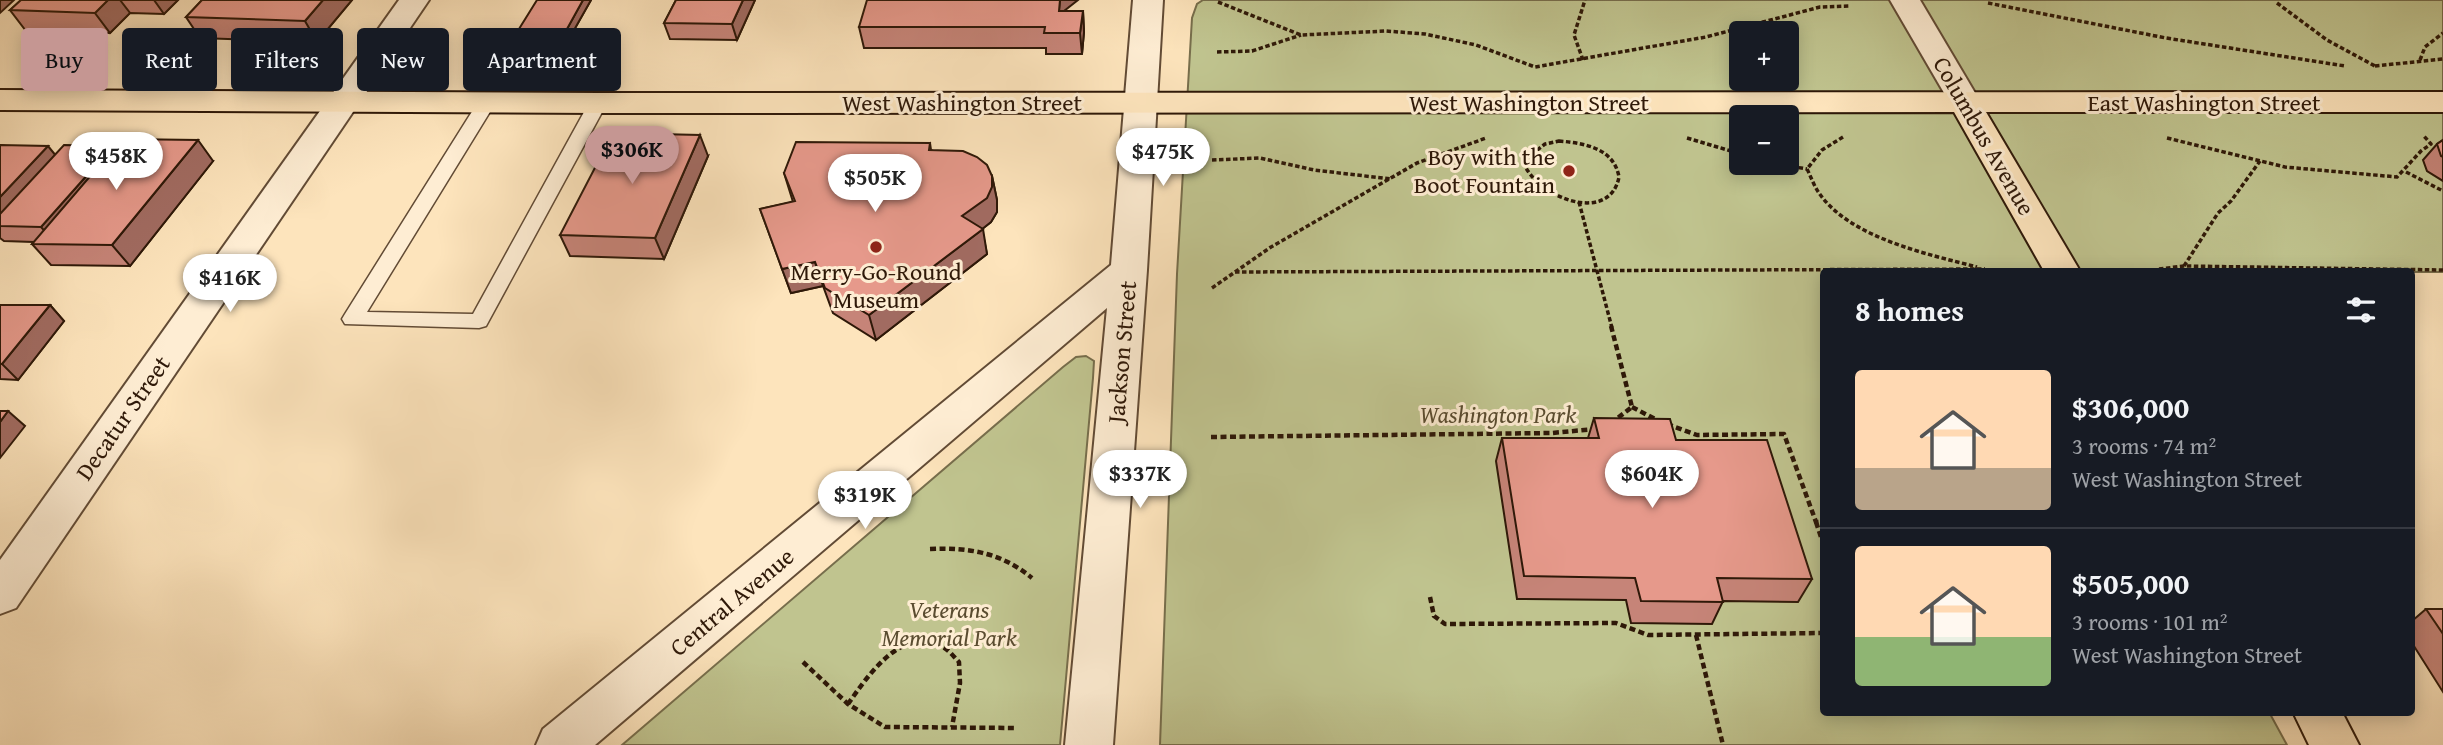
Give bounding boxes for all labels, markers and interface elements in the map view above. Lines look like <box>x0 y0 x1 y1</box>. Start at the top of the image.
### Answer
map controls <box>1729 21 1799 175</box>
button: + <box>1729 21 1799 91</box>
chip: Buy <box>21 28 108 91</box>
chip: Rent <box>122 28 217 91</box>
chip: Filters <box>231 28 343 91</box>
chip: New <box>357 28 449 91</box>
chip: Apartment <box>463 28 621 91</box>
street label: Columbus Avenue <box>1925 50 2044 222</box>
street label: West Washington Street <box>842 85 1083 120</box>
street label: West Washington Street <box>1409 85 1650 120</box>
street label: East Washington Street <box>2088 85 2321 120</box>
button: − <box>1729 105 1799 175</box>
pin: $306K <box>583 127 681 186</box>
pin: $475K <box>1114 128 1212 188</box>
pin: $458K <box>67 132 165 192</box>
text: $306K <box>601 132 663 165</box>
text: $475K <box>1132 134 1194 167</box>
text: $458K <box>85 138 147 171</box>
place label: Boy with the Boot Fountain <box>1414 139 1556 202</box>
pin: $505K <box>826 154 924 214</box>
text: $505K <box>844 160 906 193</box>
marker: Boy with the Boot Fountain <box>1561 163 1577 179</box>
marker: Merry-Go-Round Museum <box>868 239 884 255</box>
pin: $416K <box>181 254 279 314</box>
place label: Merry-Go-Round Museum <box>791 254 962 317</box>
text: $416K <box>199 260 261 293</box>
street label: Jackson Street <box>1098 279 1145 428</box>
text: 8 homes <box>1855 288 1964 332</box>
icon: filters <box>2342 291 2380 329</box>
street label: Decatur Street <box>67 348 179 487</box>
text: $306,000 <box>2072 385 2189 429</box>
park label: Washington Park <box>1420 397 1576 432</box>
icon: home <box>1911 398 1995 482</box>
text: 3 rooms · 74 m² <box>2072 429 2216 462</box>
pin: $337K <box>1091 450 1189 510</box>
pin: $604K <box>1603 450 1701 510</box>
text: $337K <box>1109 456 1171 489</box>
text: $604K <box>1621 456 1683 489</box>
text: West Washington Street <box>2072 462 2302 495</box>
pin: $319K <box>816 472 914 531</box>
text: $319K <box>834 477 896 510</box>
street label: Central Avenue <box>662 539 802 664</box>
text: $505,000 <box>2072 561 2189 605</box>
icon: home <box>1911 574 1995 658</box>
park label: Veterans Memorial Park <box>881 592 1017 655</box>
text: 3 rooms · 101 m² <box>2072 605 2227 638</box>
text: West Washington Street <box>2072 638 2302 671</box>

